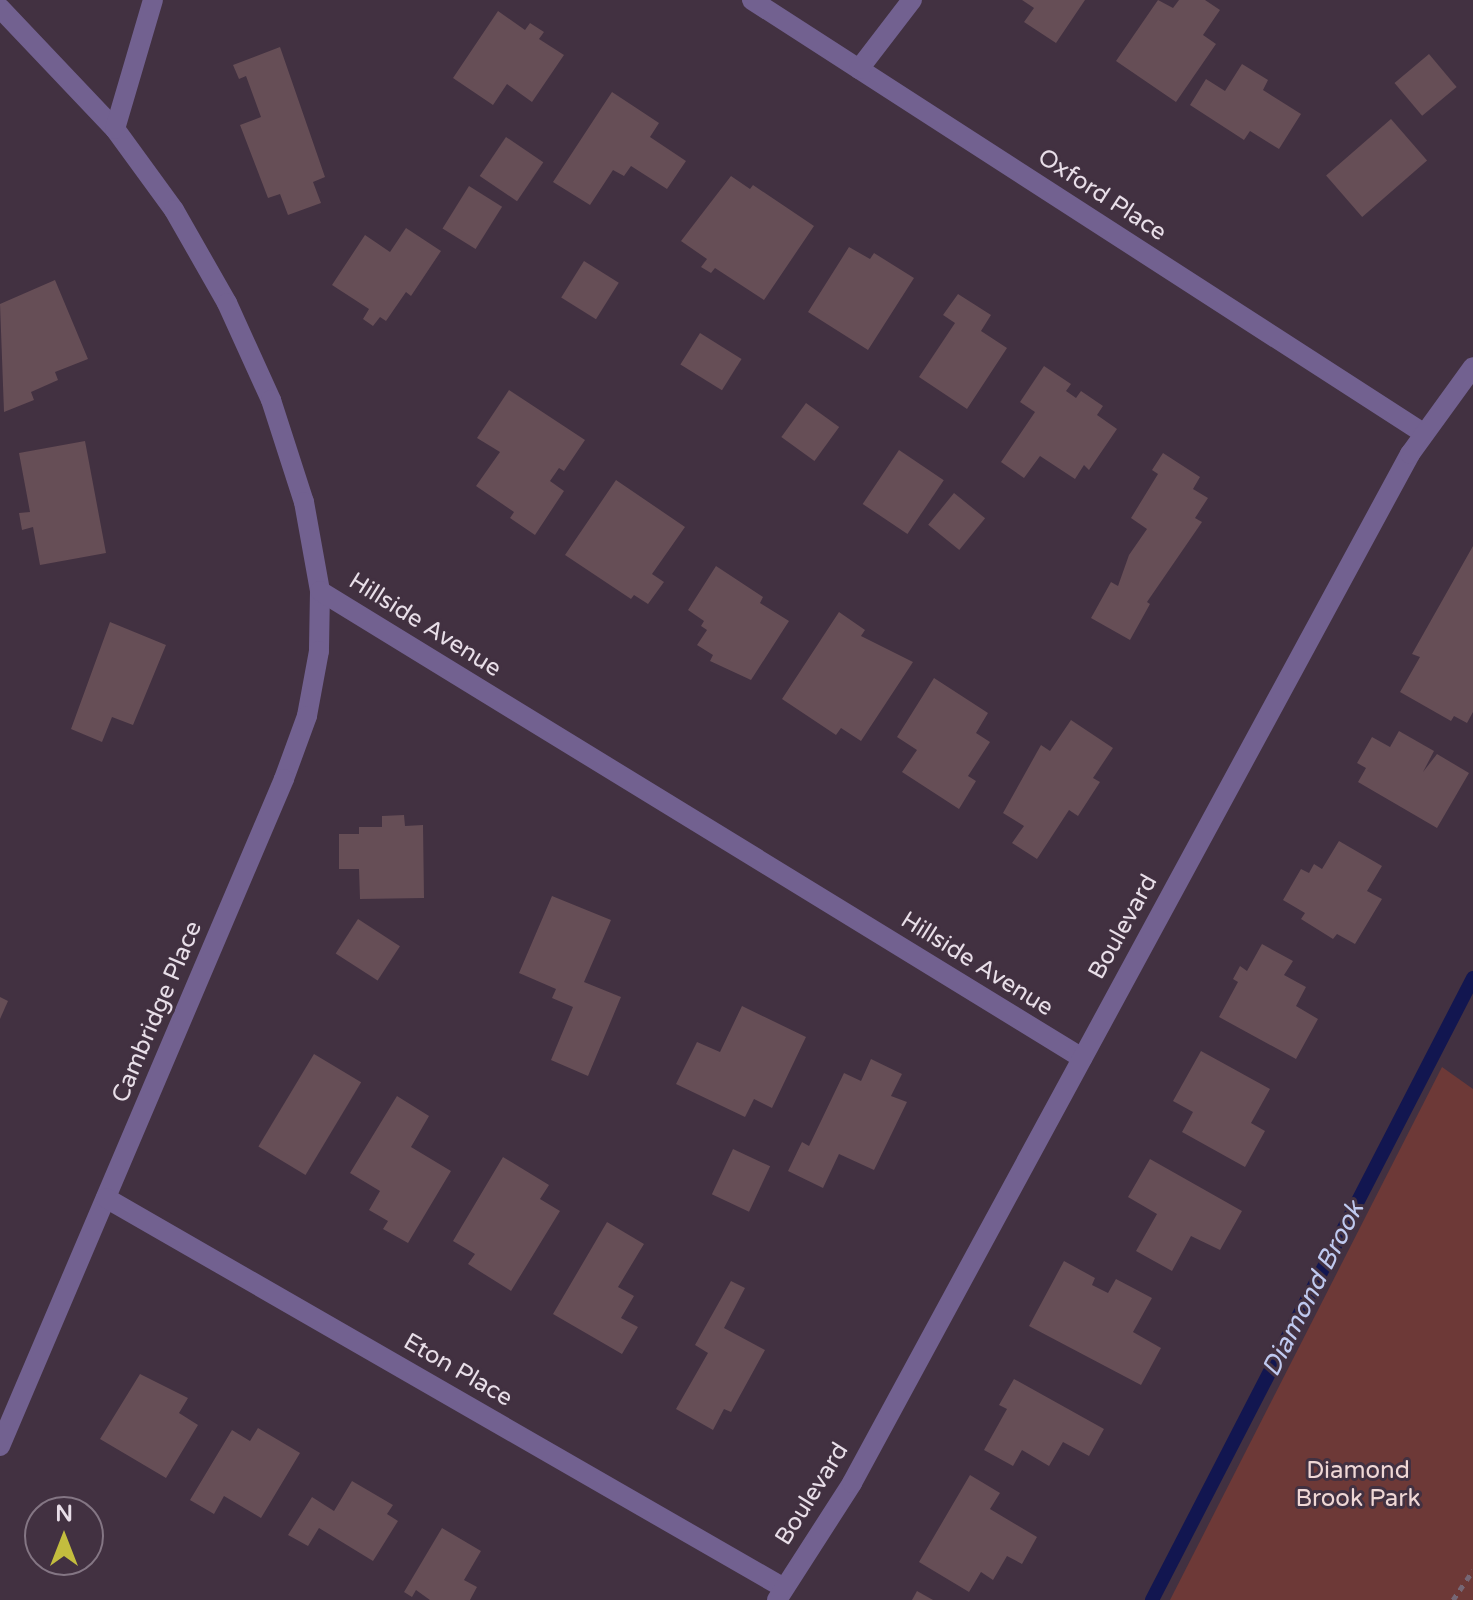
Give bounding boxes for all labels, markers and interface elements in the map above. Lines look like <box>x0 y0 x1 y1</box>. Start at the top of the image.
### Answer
street label: Oxford Place <box>1032 143 1172 247</box>
street label: Hillside Avenue <box>344 567 506 683</box>
street label: Boulevard <box>1082 870 1164 984</box>
street label: Hillside Avenue <box>896 906 1058 1022</box>
street label: Cambridge Place <box>106 917 208 1107</box>
water label: Diamond Brook <box>1255 1196 1371 1382</box>
street label: Eton Place <box>398 1327 518 1413</box>
street label: Boulevard <box>769 1438 855 1550</box>
park label: Diamond Brook Park <box>1295 1457 1421 1513</box>
north arrow <box>24 1496 104 1576</box>
text: N <box>55 1501 73 1527</box>

